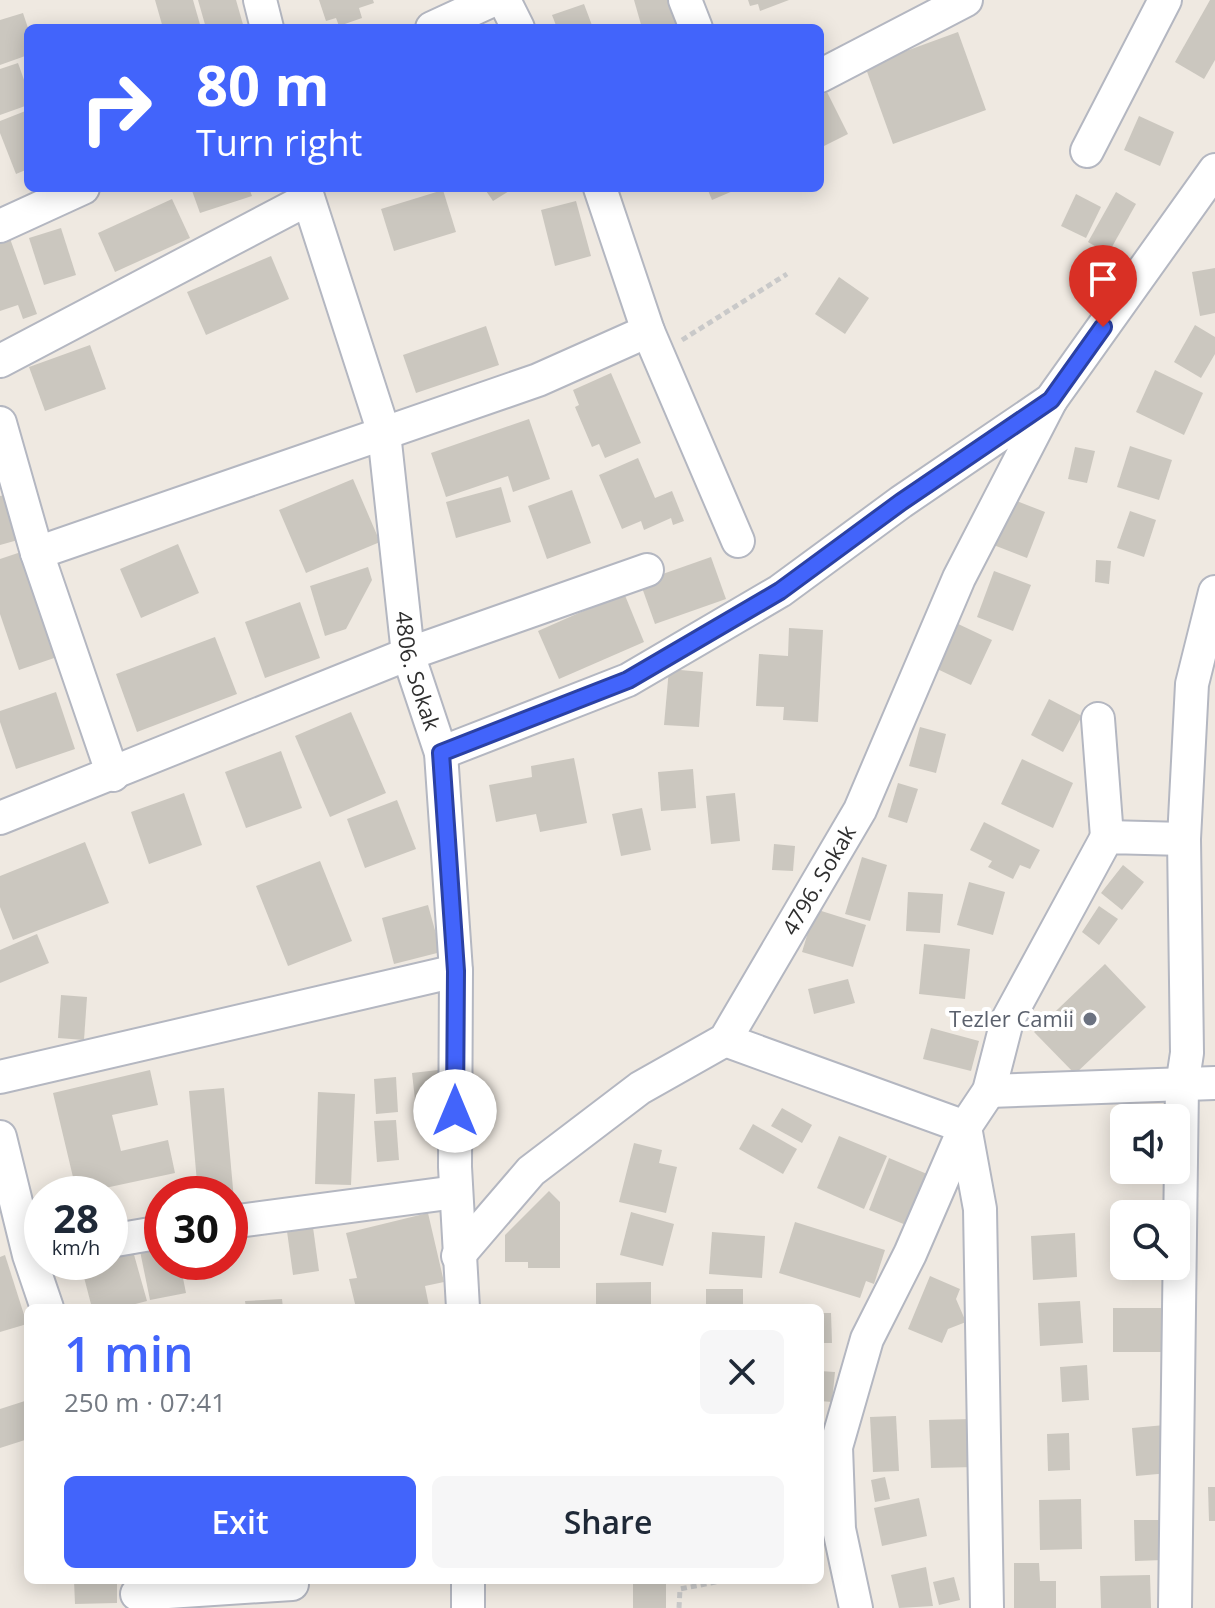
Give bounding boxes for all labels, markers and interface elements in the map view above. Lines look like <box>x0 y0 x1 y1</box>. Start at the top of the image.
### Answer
text: 80 m <box>196 46 330 122</box>
icon: right <box>64 56 168 160</box>
text: Turn right <box>196 118 362 167</box>
pin <box>1069 245 1137 327</box>
icon: arrive <box>1081 257 1125 301</box>
street label: 4806. Sokak <box>389 610 448 734</box>
street label: 4796. Sokak <box>774 819 862 940</box>
place label: Tezler Camii <box>949 1003 1074 1033</box>
marker: Tezler Camii <box>1081 1010 1099 1028</box>
position arrow <box>413 1069 497 1153</box>
map controls <box>1110 1104 1190 1280</box>
button: sound <box>1110 1104 1190 1184</box>
speed limit sign: 30 <box>144 1176 248 1280</box>
text: 28 <box>53 1190 99 1245</box>
button: search <box>1110 1200 1190 1280</box>
text: km/h <box>52 1234 100 1261</box>
text: 1 min <box>64 1321 194 1386</box>
button: close <box>700 1330 784 1414</box>
text: 250 m · 07:41 <box>64 1384 226 1420</box>
button: Exit <box>64 1476 416 1568</box>
button: Share <box>432 1476 784 1568</box>

